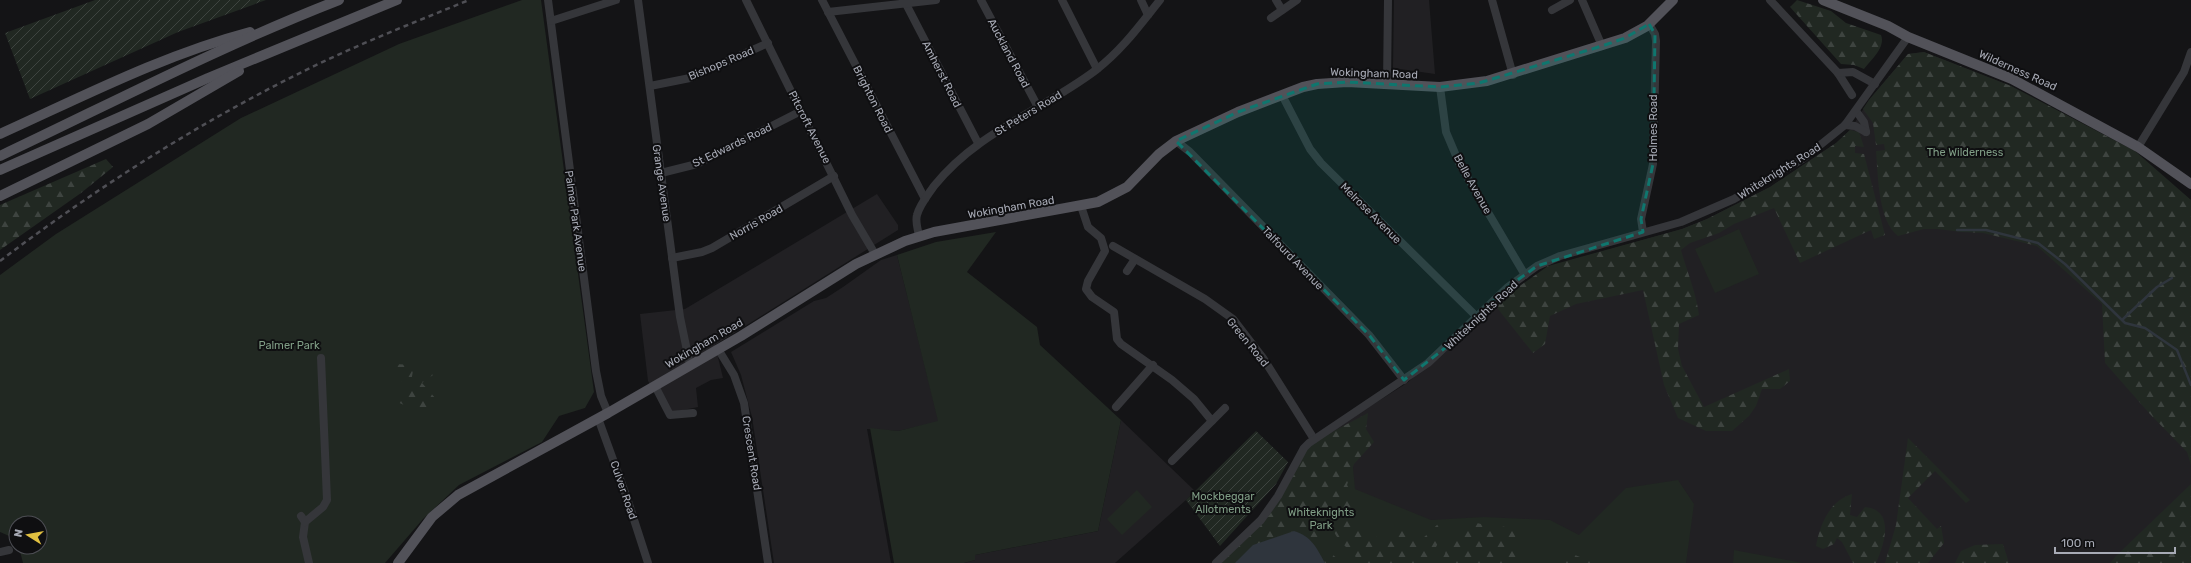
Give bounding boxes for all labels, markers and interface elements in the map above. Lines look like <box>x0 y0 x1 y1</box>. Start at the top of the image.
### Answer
street label: Auckland Road <box>985 16 1032 90</box>
street label: Amherst Road <box>919 39 964 110</box>
street label: Bishops Road <box>687 44 756 83</box>
street label: Wilderness Road <box>1977 47 2059 93</box>
street label: Brighton Road <box>850 64 895 135</box>
street label: Wokingham Road <box>1330 65 1418 82</box>
street label: St Peters Road <box>992 88 1064 139</box>
street label: Pitcroft Avenue <box>786 89 833 166</box>
street label: Holmes Road <box>1647 94 1660 162</box>
street label: St Edwards Road <box>690 121 774 170</box>
street label: Whiteknights Road <box>1735 141 1823 202</box>
street label: Grange Avenue <box>650 144 673 223</box>
park label: The Wilderness <box>1927 146 2004 159</box>
street label: Belle Avenue <box>1451 152 1494 216</box>
street label: Palmer Park Avenue <box>562 170 589 272</box>
street label: Melrose Avenue <box>1338 180 1404 246</box>
street label: Wokingham Road <box>967 193 1055 222</box>
street label: Norris Road <box>727 202 785 243</box>
street label: Talfourd Avenue <box>1259 224 1326 293</box>
street label: Whiteknights Road <box>1442 278 1521 353</box>
street label: Green Road <box>1224 315 1271 369</box>
street label: Wokingham Road <box>663 316 746 371</box>
park label: Palmer Park <box>258 339 320 352</box>
street label: Crescent Road <box>739 415 764 491</box>
street label: Culver Road <box>607 459 640 521</box>
park label: Mockbeggar Allotments <box>1192 490 1255 516</box>
park label: Whiteknights Park <box>1288 506 1355 532</box>
north arrow <box>8 515 48 555</box>
text: N <box>12 528 26 538</box>
scale bar <box>2055 529 2175 555</box>
text: 100 m <box>2061 536 2095 550</box>

